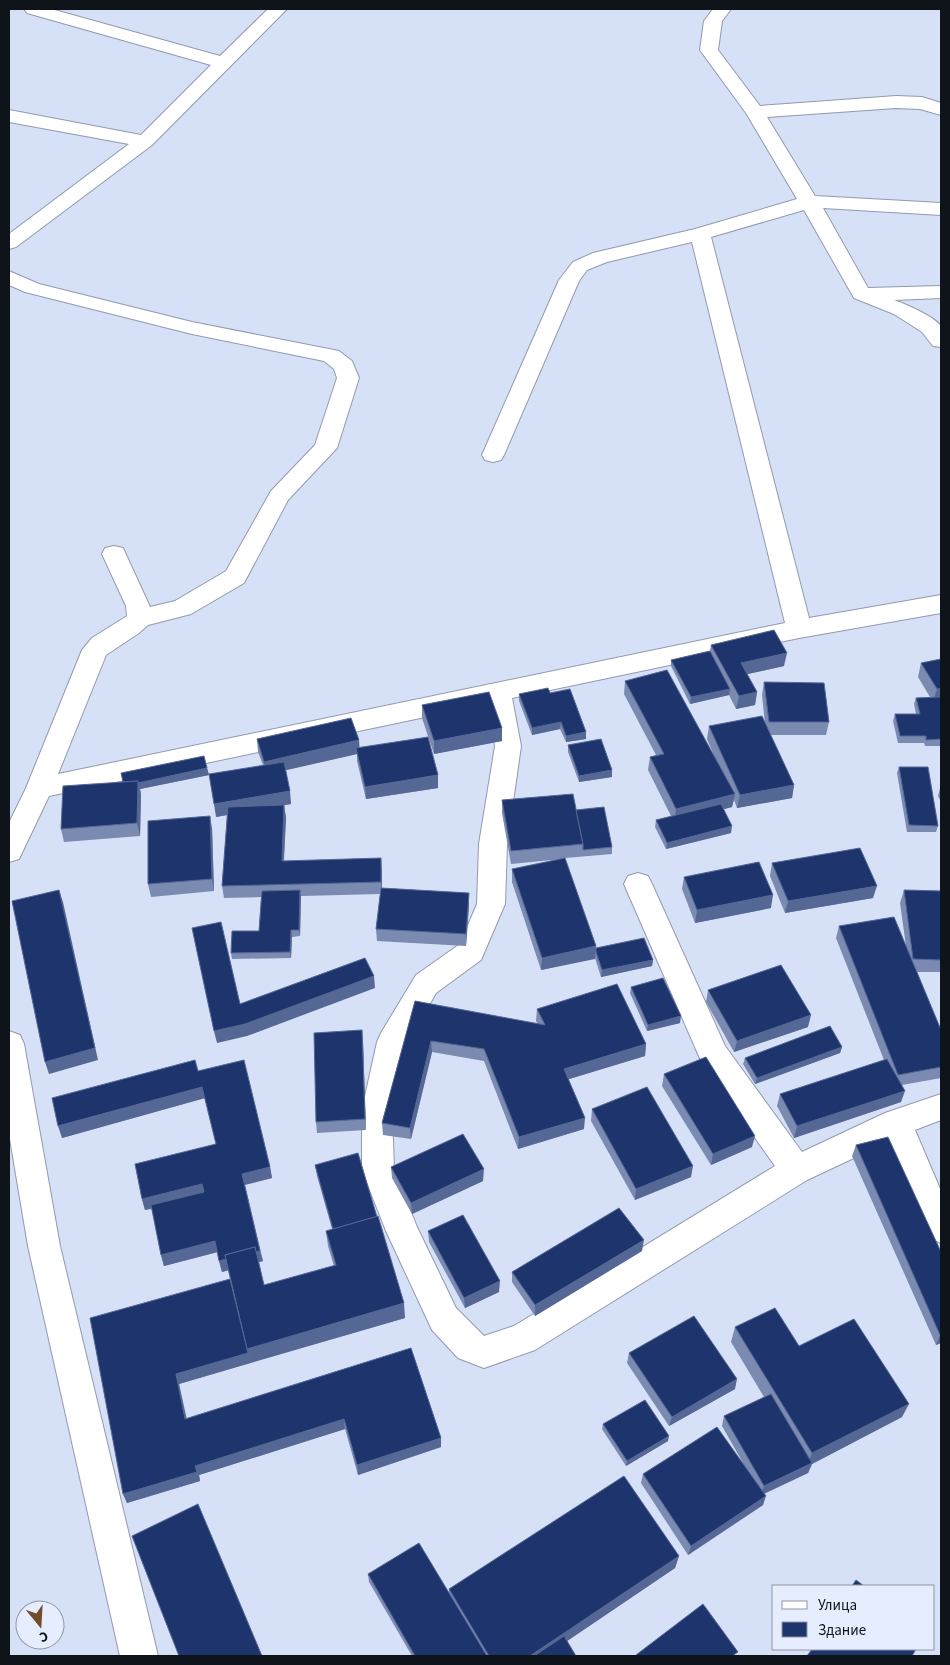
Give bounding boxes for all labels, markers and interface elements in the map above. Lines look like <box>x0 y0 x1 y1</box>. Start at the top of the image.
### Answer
legend <box>772 1585 935 1650</box>
text: Улица <box>818 1595 857 1616</box>
north arrow <box>15 1600 65 1650</box>
text: Здание <box>818 1620 866 1641</box>
text: С <box>37 1626 51 1647</box>

